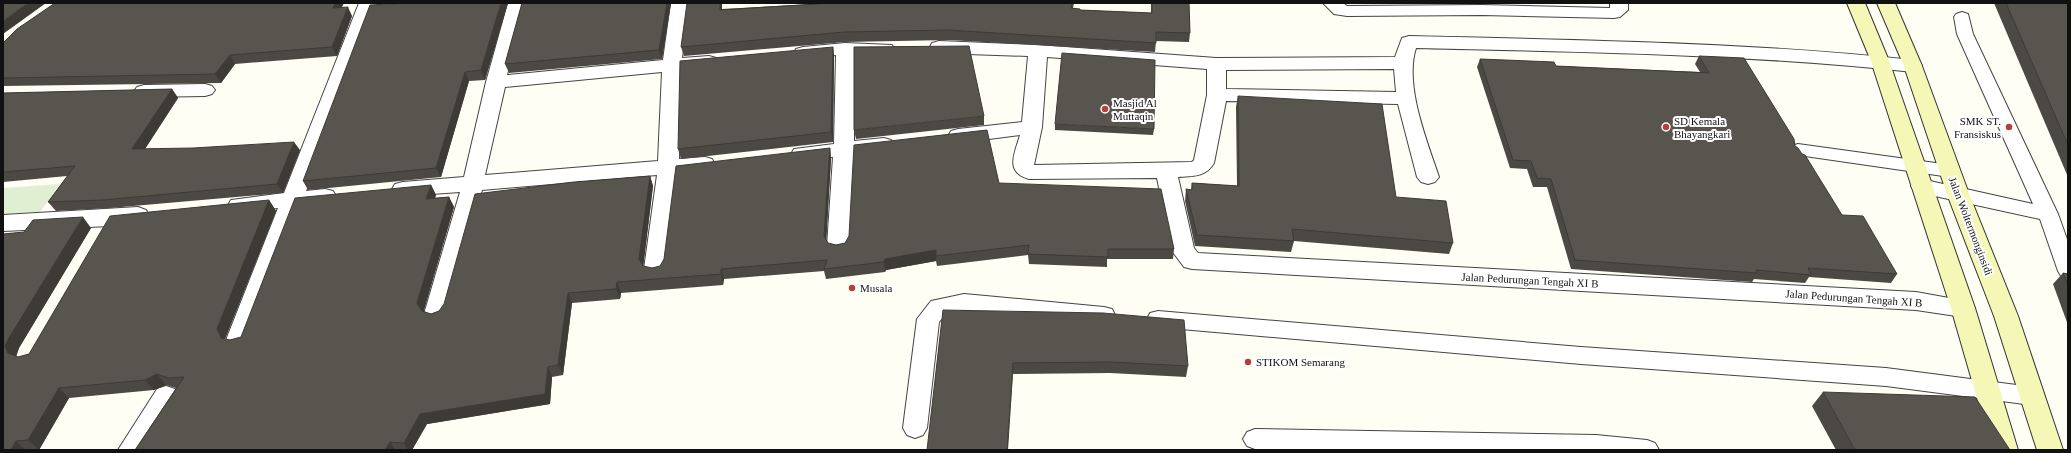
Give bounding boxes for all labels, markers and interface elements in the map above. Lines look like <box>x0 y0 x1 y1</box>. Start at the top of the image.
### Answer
place label: Masjid Al Muttaqin <box>1113 97 1157 122</box>
marker: Masjid Al Muttaqin <box>1100 104 1110 114</box>
place label: SD Kemala Bhayangkari <box>1674 115 1730 140</box>
place label: SMK ST. Fransiskus <box>1954 115 2001 140</box>
marker: SD Kemala Bhayangkari <box>1661 122 1671 132</box>
marker: SMK ST. Fransiskus <box>2004 122 2014 132</box>
street label: Jalan Woltermonginsidi <box>1947 175 1995 277</box>
street label: Jalan Pedurungan Tengah XI B <box>1461 270 1599 290</box>
place label: Musala <box>860 282 893 294</box>
marker: Musala <box>847 283 857 293</box>
street label: Jalan Pedurungan Tengah XI B <box>1785 287 1923 309</box>
place label: STIKOM Semarang <box>1256 356 1345 368</box>
marker: STIKOM Semarang <box>1243 357 1253 367</box>

